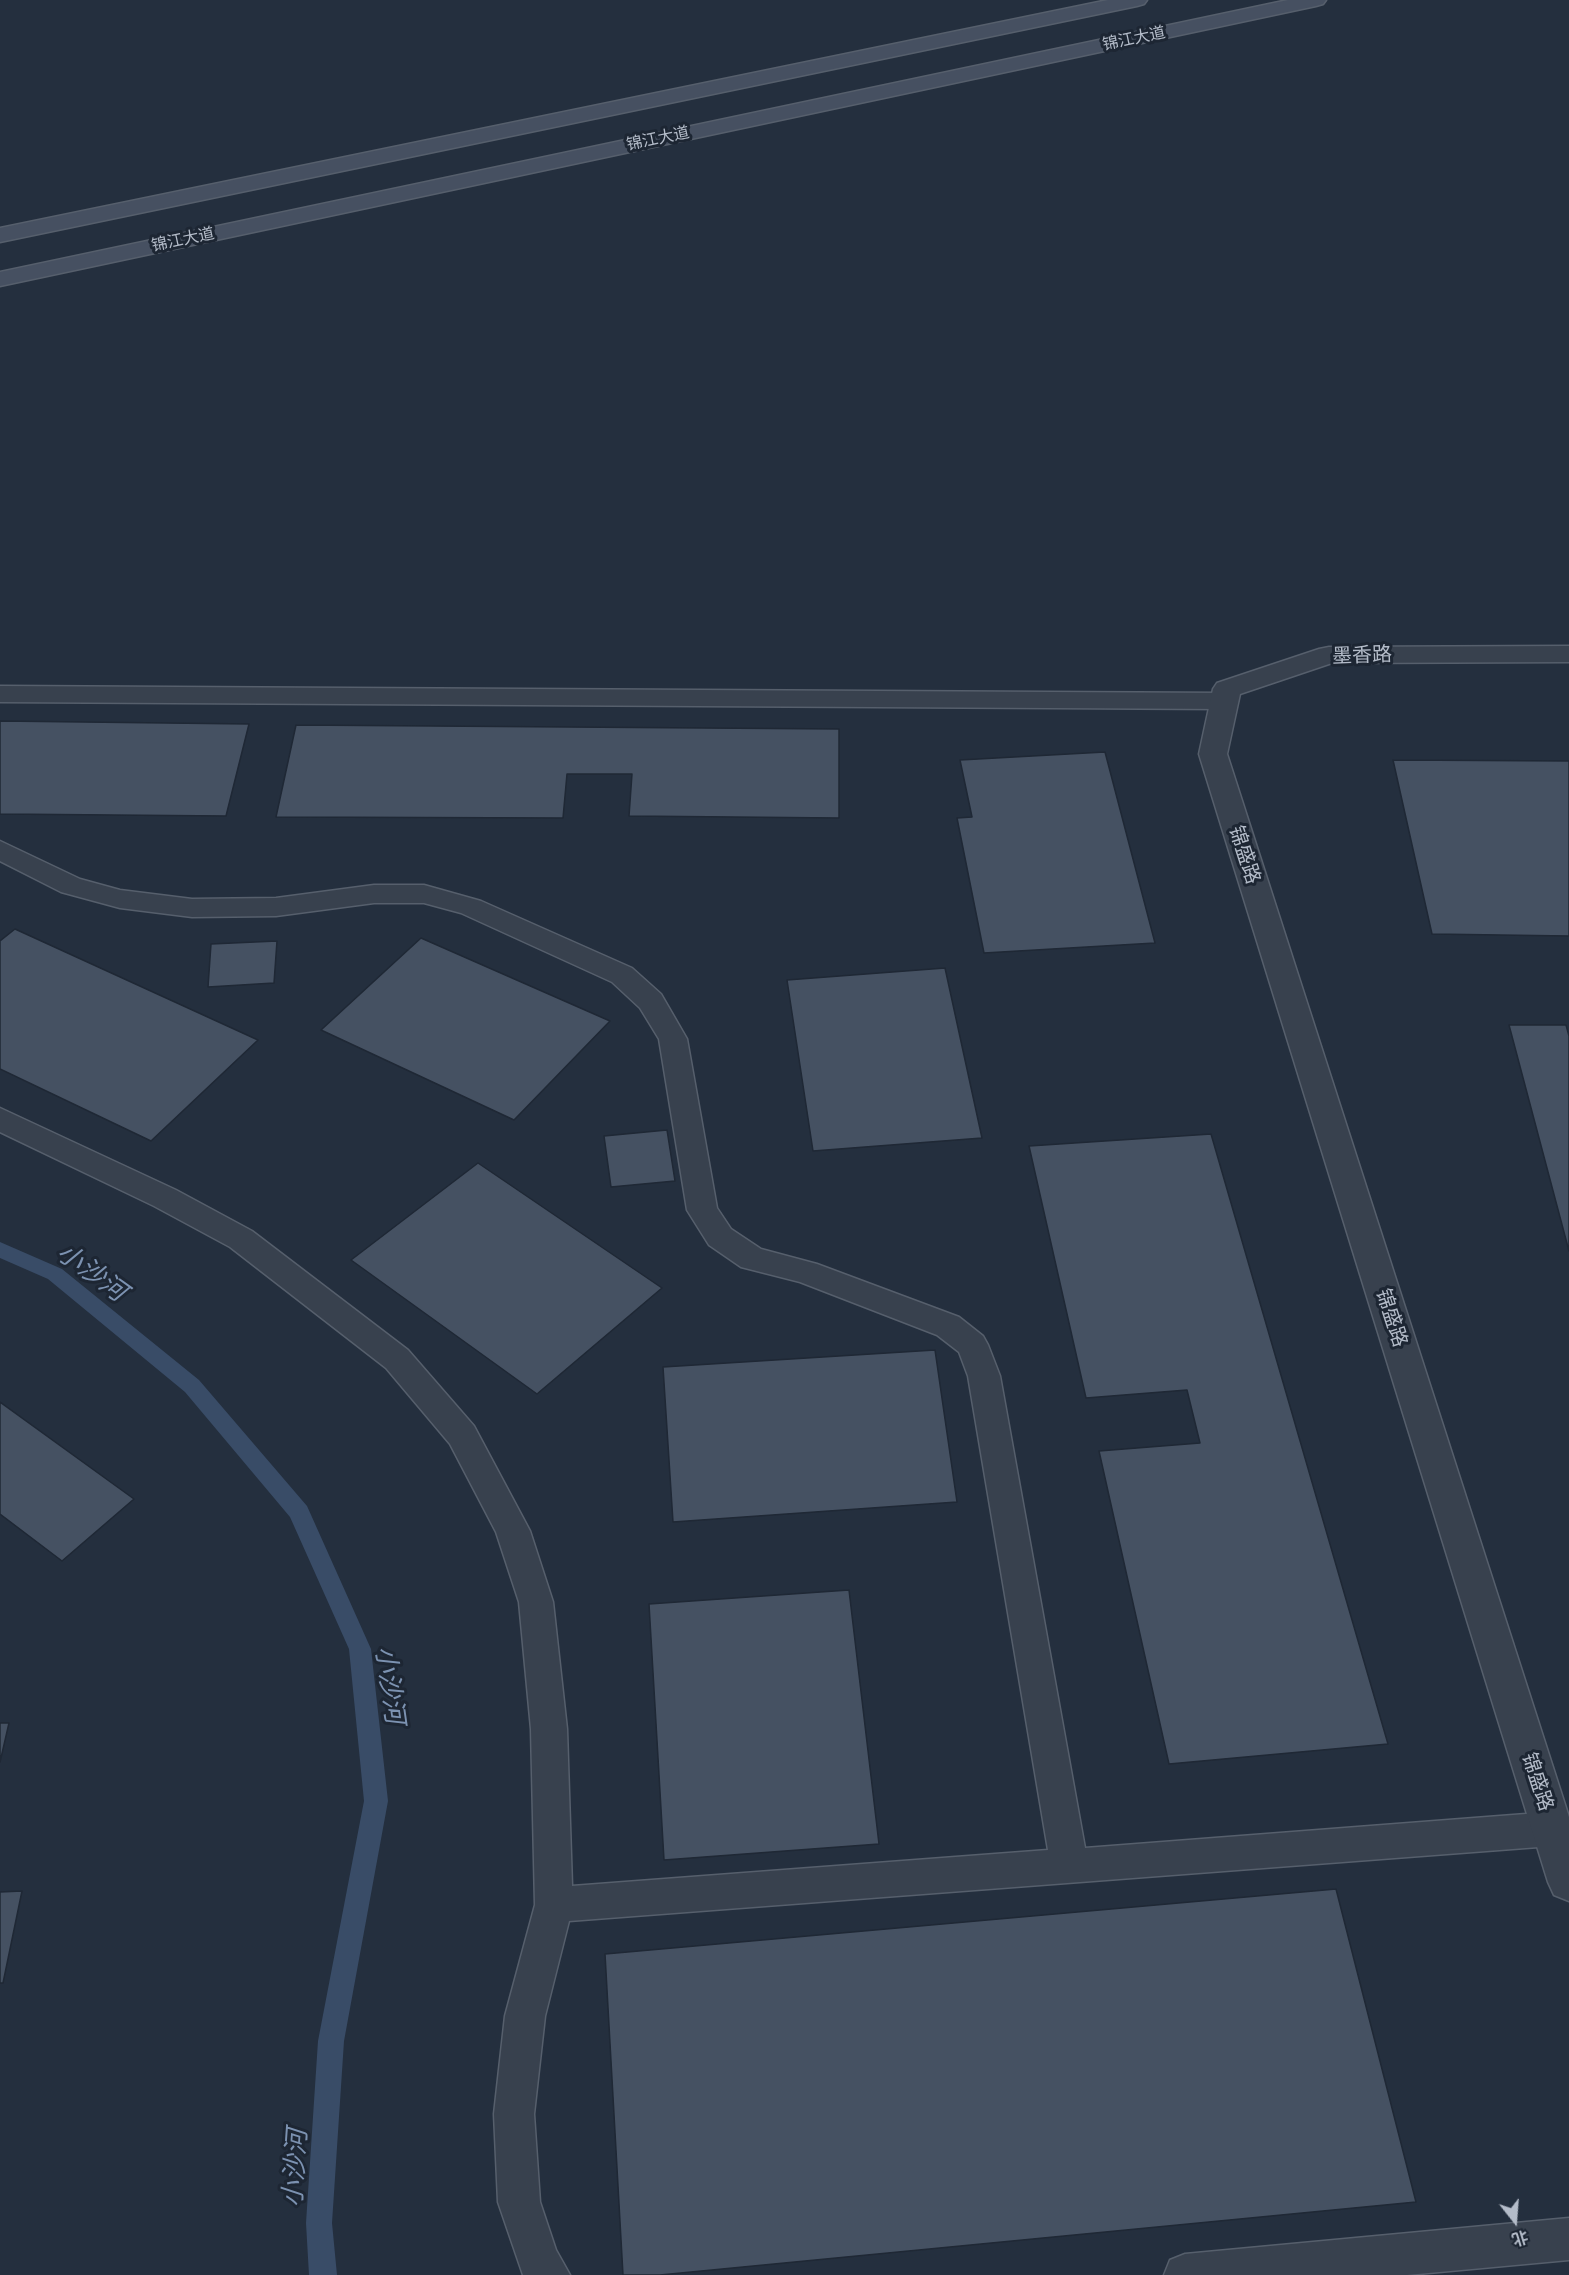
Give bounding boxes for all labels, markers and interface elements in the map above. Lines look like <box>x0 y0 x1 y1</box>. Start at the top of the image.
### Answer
street label: 锦江大道 <box>1101 23 1167 55</box>
street label: 锦江大道 <box>625 123 691 155</box>
street label: 锦江大道 <box>150 224 216 256</box>
street label: 墨香路 <box>1332 643 1392 669</box>
street label: 锦盛路 <box>1223 823 1265 887</box>
water label: 小沙河 <box>50 1237 132 1309</box>
street label: 锦盛路 <box>1370 1286 1412 1350</box>
water label: 小沙河 <box>368 1644 410 1726</box>
street label: 锦盛路 <box>1516 1750 1558 1814</box>
water label: 小沙河 <box>278 2128 314 2208</box>
north arrow <box>1485 2191 1545 2251</box>
text: 北 <box>1509 2225 1531 2251</box>

